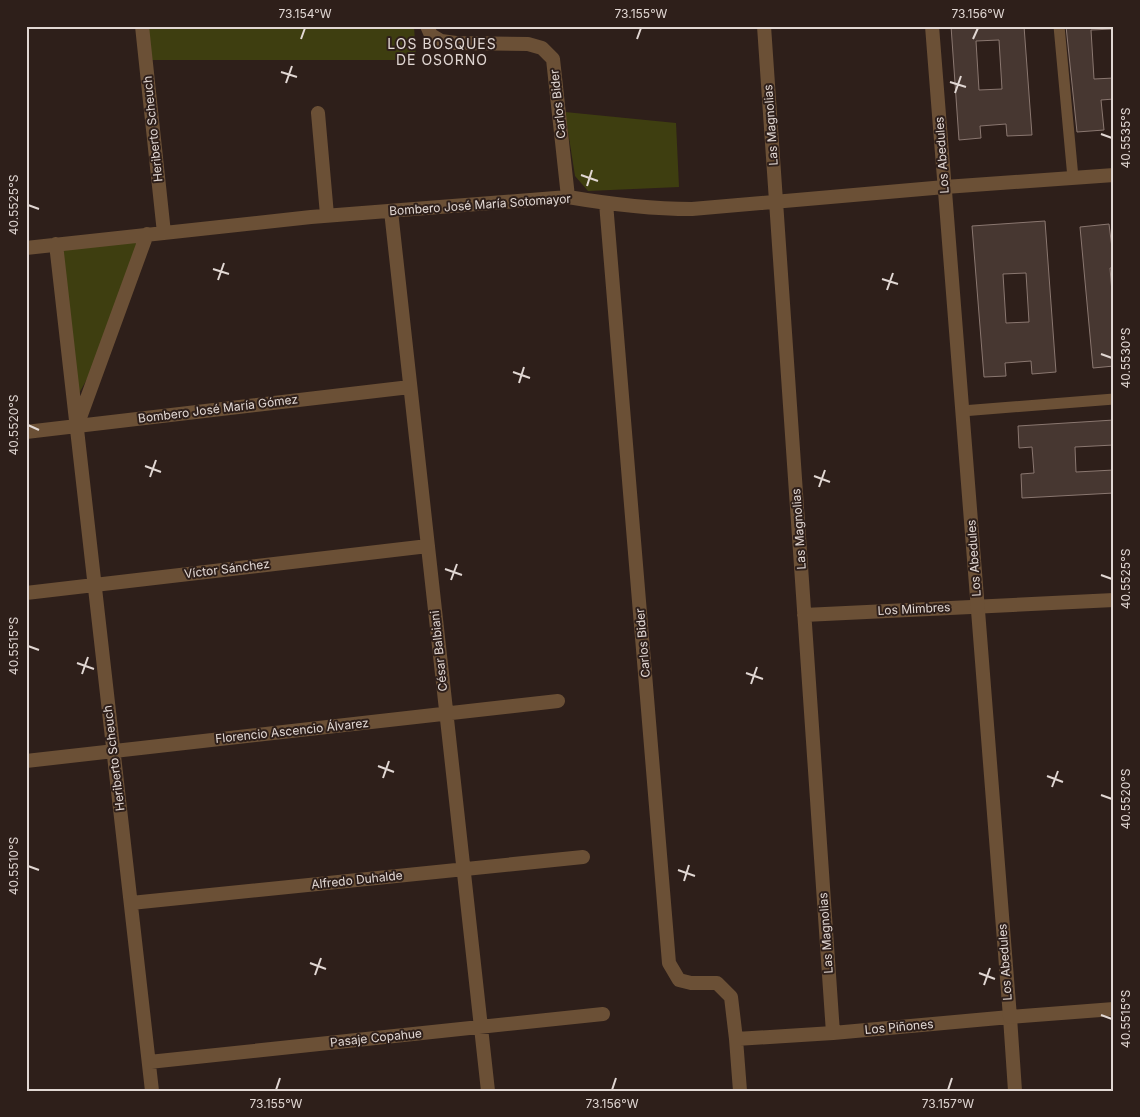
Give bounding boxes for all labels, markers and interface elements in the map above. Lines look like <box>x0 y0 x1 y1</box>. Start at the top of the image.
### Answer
text: 73.154°W <box>278 6 332 21</box>
text: 73.155°W <box>615 6 668 21</box>
text: 73.156°W <box>951 6 1005 21</box>
district label: LOS BOSQUES DE OSORNO <box>387 35 497 68</box>
street label: Carlos Bider <box>546 68 569 139</box>
street label: Heriberto Scheuch <box>139 75 166 183</box>
street label: Las Magnolias <box>760 84 781 166</box>
text: 40.5535°S <box>1118 107 1133 168</box>
street label: Los Abedules <box>931 116 952 194</box>
text: 40.5525°S <box>6 174 21 235</box>
street label: Bombero José María Sotomayor <box>389 191 572 218</box>
text: 40.5530°S <box>1118 327 1133 389</box>
street label: Bombero José María Gómez <box>137 391 299 426</box>
text: 40.5520°S <box>6 394 21 455</box>
street label: Las Magnolias <box>788 488 809 570</box>
street label: Los Abedules <box>963 519 984 597</box>
text: 40.5525°S <box>1118 548 1133 609</box>
street label: Víctor Sánchez <box>183 556 270 581</box>
street label: Los Mimbres <box>877 599 951 618</box>
street label: Carlos Bider <box>632 607 653 678</box>
street label: César Balbiani <box>427 610 450 692</box>
text: 40.5515°S <box>6 617 21 675</box>
street label: Heriberto Scheuch <box>100 704 127 812</box>
street label: Florencio Ascencio Álvarez <box>214 715 369 746</box>
text: 40.5520°S <box>1118 768 1133 829</box>
text: 40.5510°S <box>6 836 21 895</box>
street label: Alfredo Duhalde <box>311 867 403 892</box>
street label: Las Magnolias <box>815 892 836 974</box>
street label: Los Abedules <box>994 923 1015 1001</box>
text: 40.5515°S <box>1118 990 1133 1048</box>
street label: Los Piñones <box>864 1016 934 1037</box>
street label: Pasaje Copahue <box>329 1025 423 1050</box>
text: 73.155°W <box>250 1096 303 1111</box>
text: 73.156°W <box>585 1096 639 1111</box>
text: 73.157°W <box>922 1096 974 1111</box>

